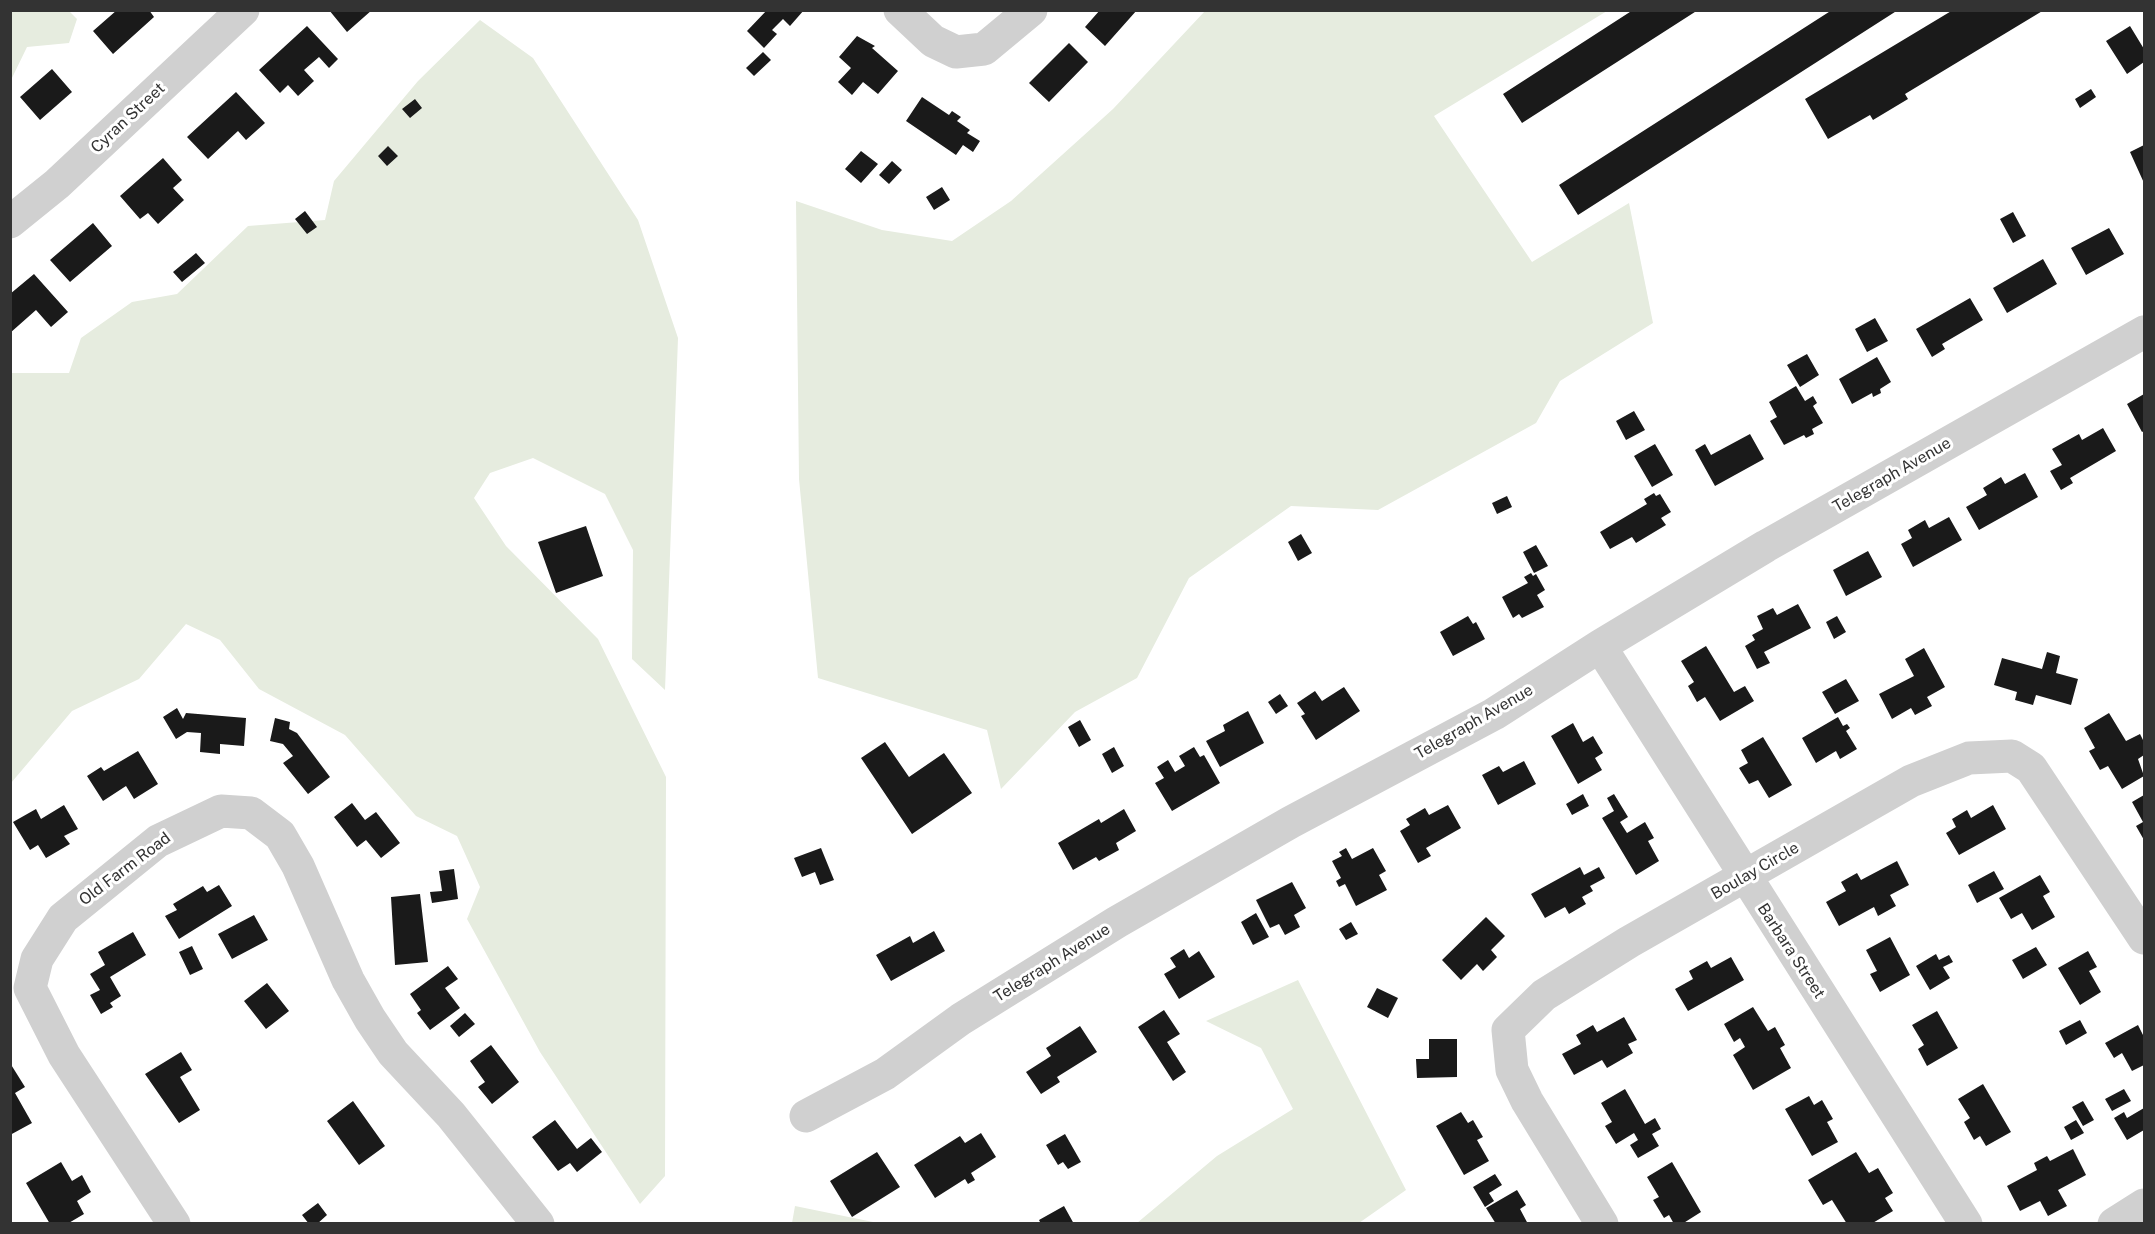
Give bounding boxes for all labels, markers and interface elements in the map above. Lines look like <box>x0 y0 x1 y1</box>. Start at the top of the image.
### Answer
street label: Cyran Street <box>87 79 169 157</box>
street label: Telegraph Avenue <box>1829 433 1955 517</box>
street label: Telegraph Avenue <box>1411 680 1537 764</box>
street label: Old Farm Road <box>75 828 175 910</box>
street label: Boulay Circle <box>1708 838 1802 904</box>
street label: Barbara Street <box>1753 900 1829 1002</box>
street label: Telegraph Avenue <box>990 920 1114 1006</box>

